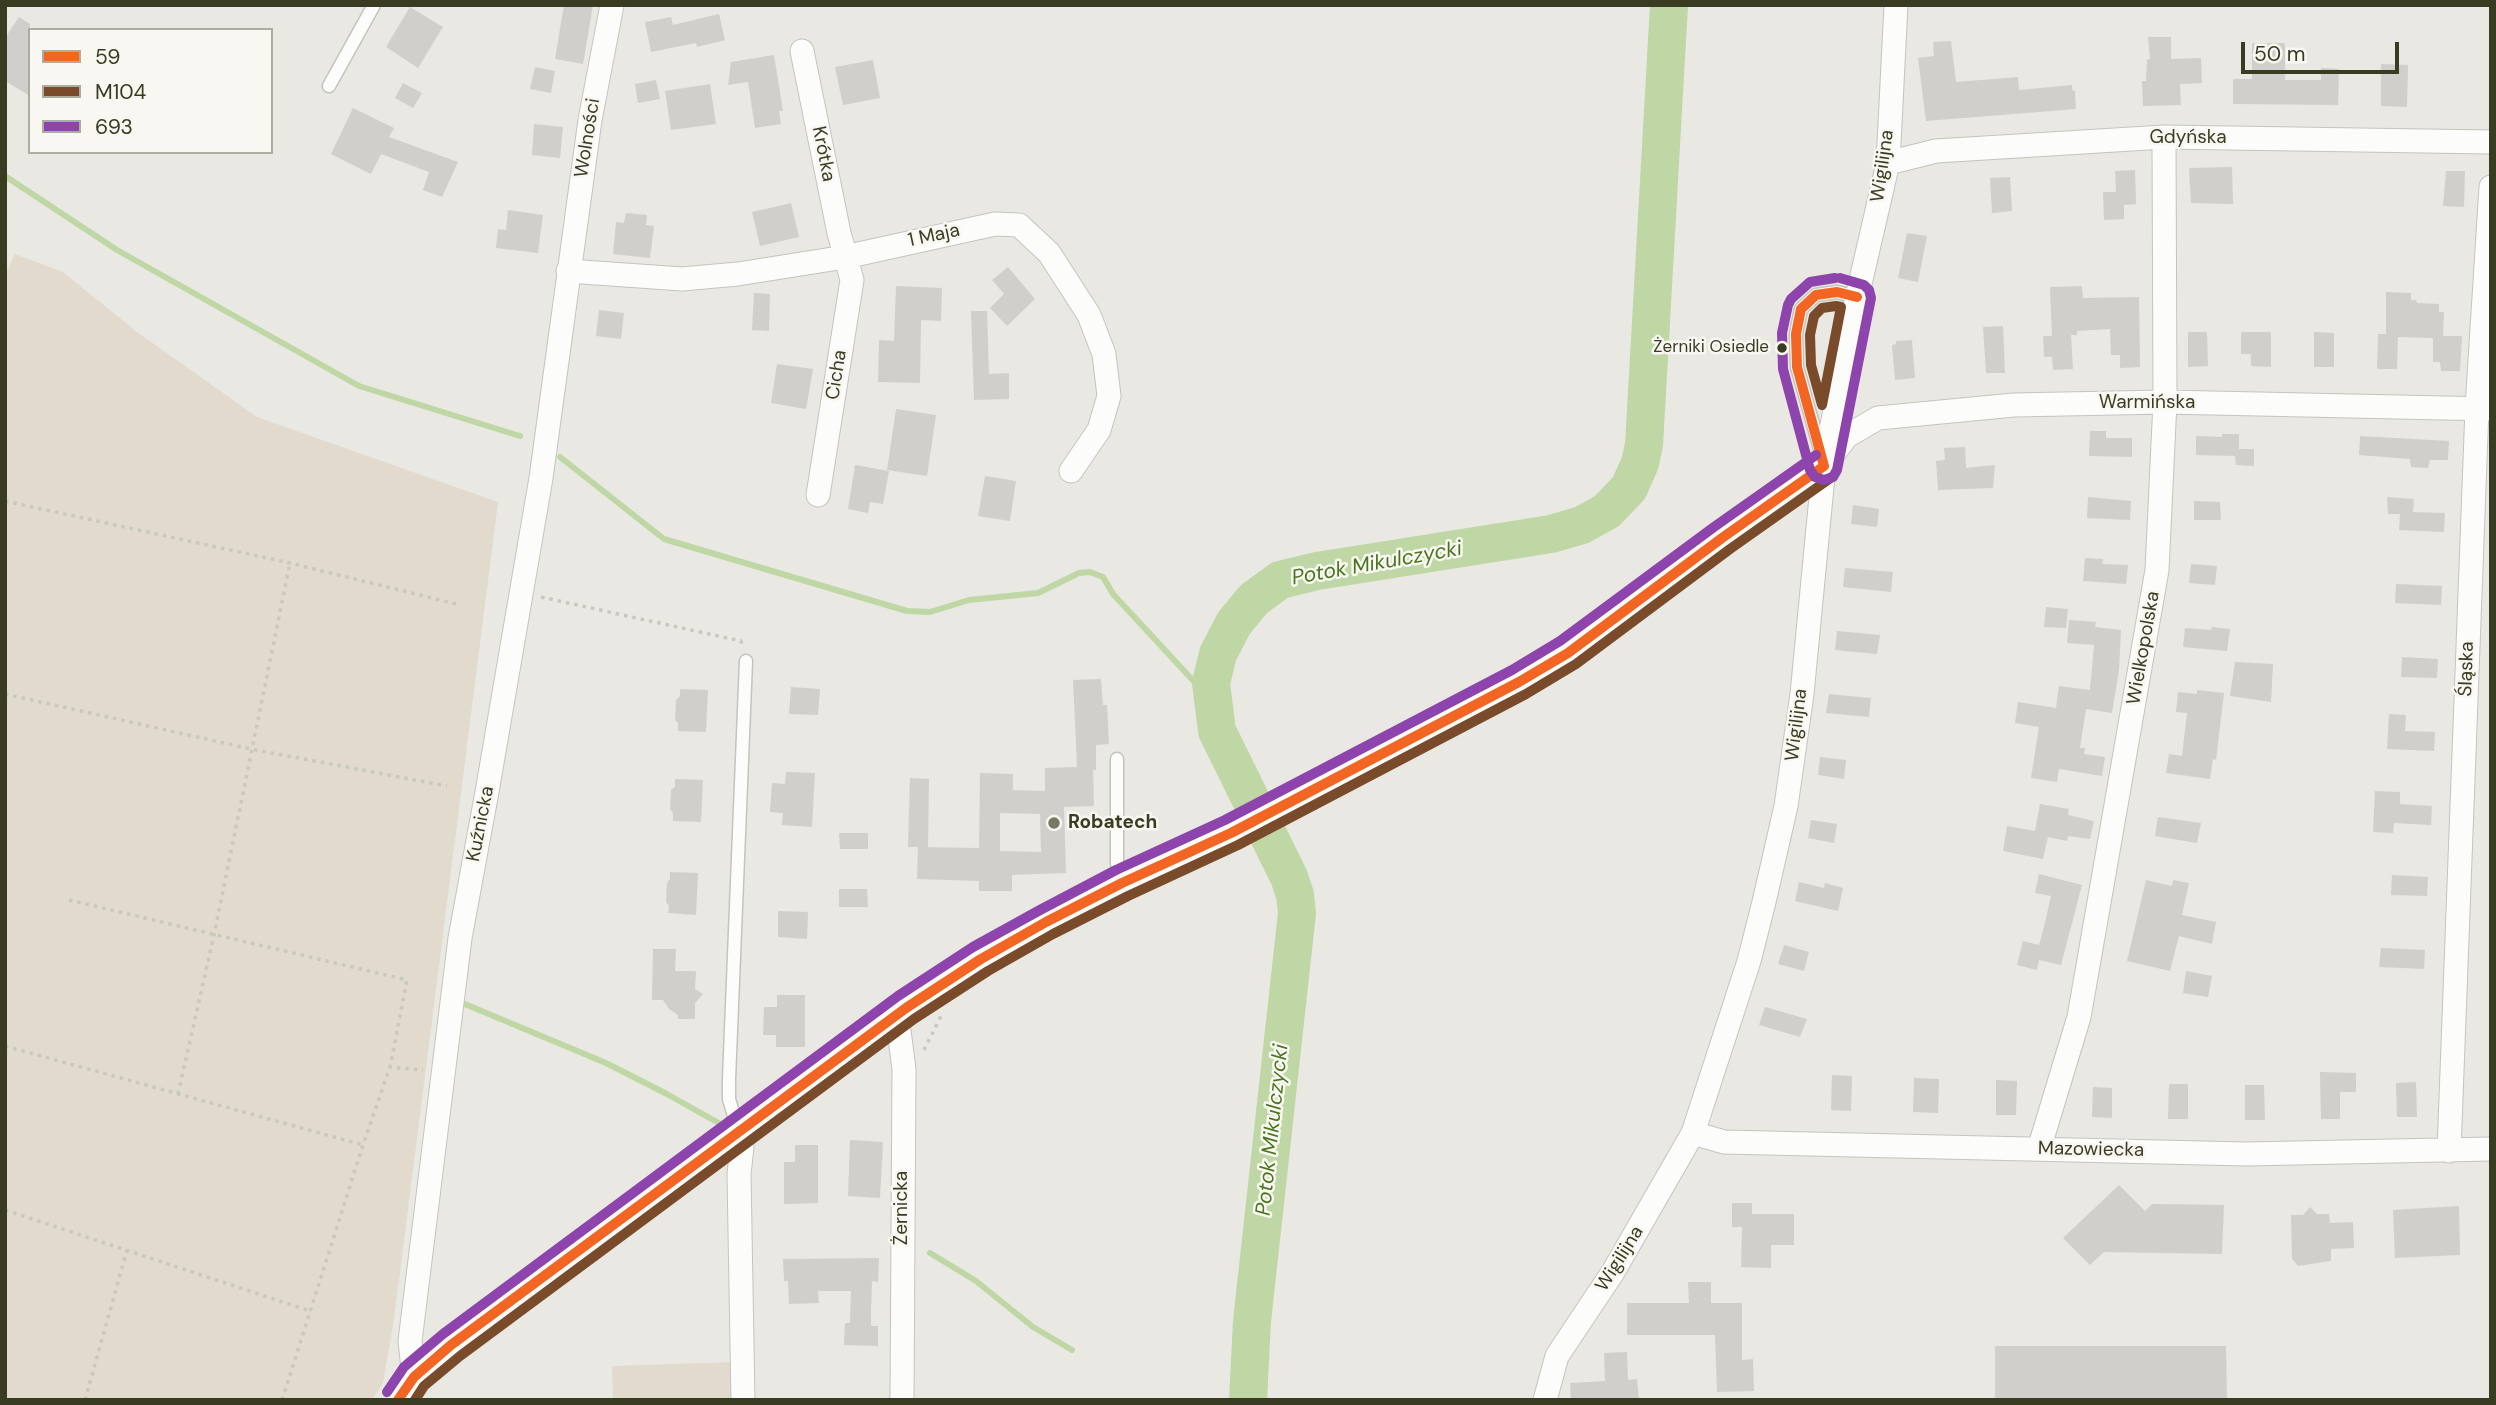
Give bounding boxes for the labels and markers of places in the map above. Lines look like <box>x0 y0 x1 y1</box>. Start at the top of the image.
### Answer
place label: Żerniki Osiedle <box>1653 338 1769 358</box>
marker: Żerniki Osiedle <box>1775 341 1789 355</box>
place label: Robatech <box>1068 812 1157 834</box>
marker: Robatech <box>1046 815 1062 831</box>

